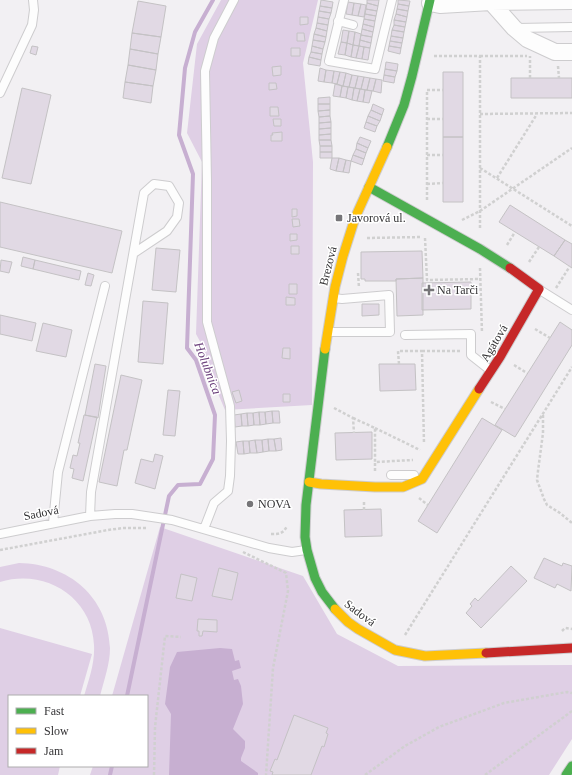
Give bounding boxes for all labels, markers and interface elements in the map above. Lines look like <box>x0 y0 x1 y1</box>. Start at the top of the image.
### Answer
place label: Javorová ul. <box>347 211 406 225</box>
marker: Javorová ul. <box>334 213 344 223</box>
street label: Brezová <box>316 244 340 287</box>
place label: Na Tarči <box>437 283 479 297</box>
marker: Na Tarči <box>424 285 434 295</box>
street label: Agátová <box>478 321 511 364</box>
water label: Holubnica <box>191 339 225 397</box>
place label: NOVA <box>258 497 291 511</box>
marker: NOVA <box>245 499 255 509</box>
street label: Sadová <box>22 503 60 523</box>
street label: Sadová <box>342 597 379 630</box>
legend <box>8 695 148 767</box>
text: Fast <box>44 704 65 718</box>
text: Slow <box>44 724 69 738</box>
text: Jam <box>44 744 64 758</box>

